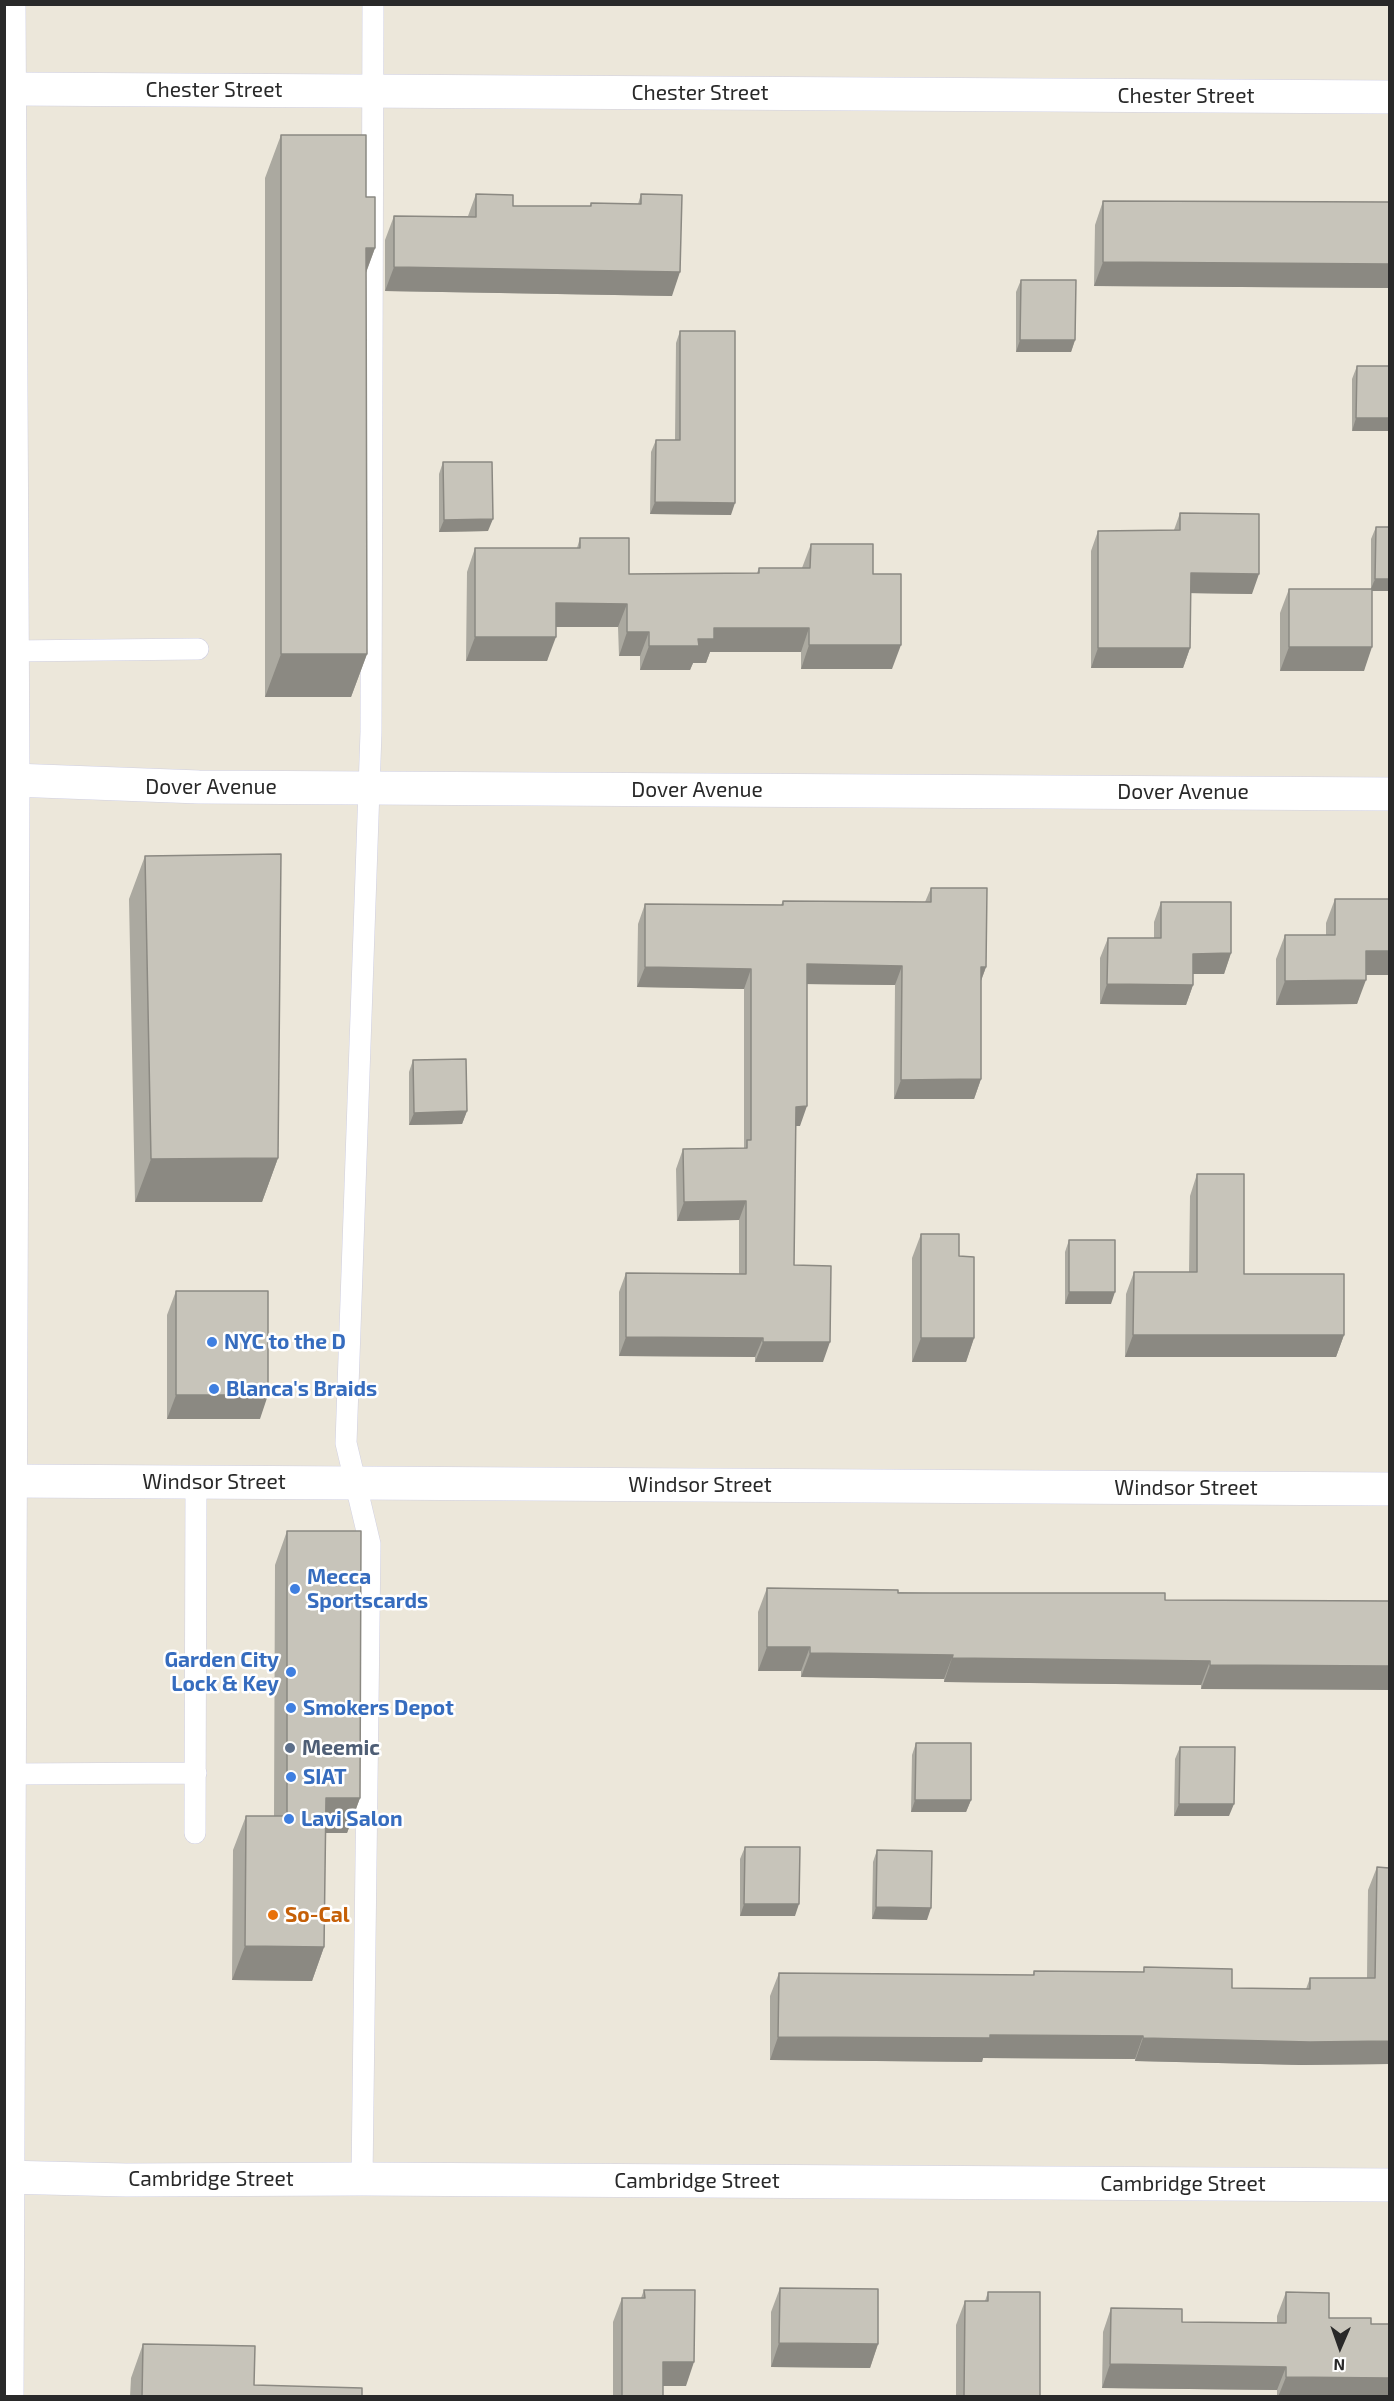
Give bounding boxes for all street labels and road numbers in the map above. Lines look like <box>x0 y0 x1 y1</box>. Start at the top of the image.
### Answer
street label: Chester Street <box>146 77 282 103</box>
street label: Chester Street <box>632 80 768 106</box>
street label: Chester Street <box>1118 83 1254 109</box>
street label: Dover Avenue <box>145 774 277 800</box>
street label: Dover Avenue <box>631 777 763 803</box>
street label: Dover Avenue <box>1117 779 1249 805</box>
street label: Windsor Street <box>142 1469 286 1495</box>
street label: Windsor Street <box>628 1472 772 1498</box>
street label: Windsor Street <box>1114 1475 1258 1501</box>
street label: Cambridge Street <box>128 2166 294 2192</box>
street label: Cambridge Street <box>614 2168 780 2194</box>
street label: Cambridge Street <box>1100 2171 1266 2197</box>

